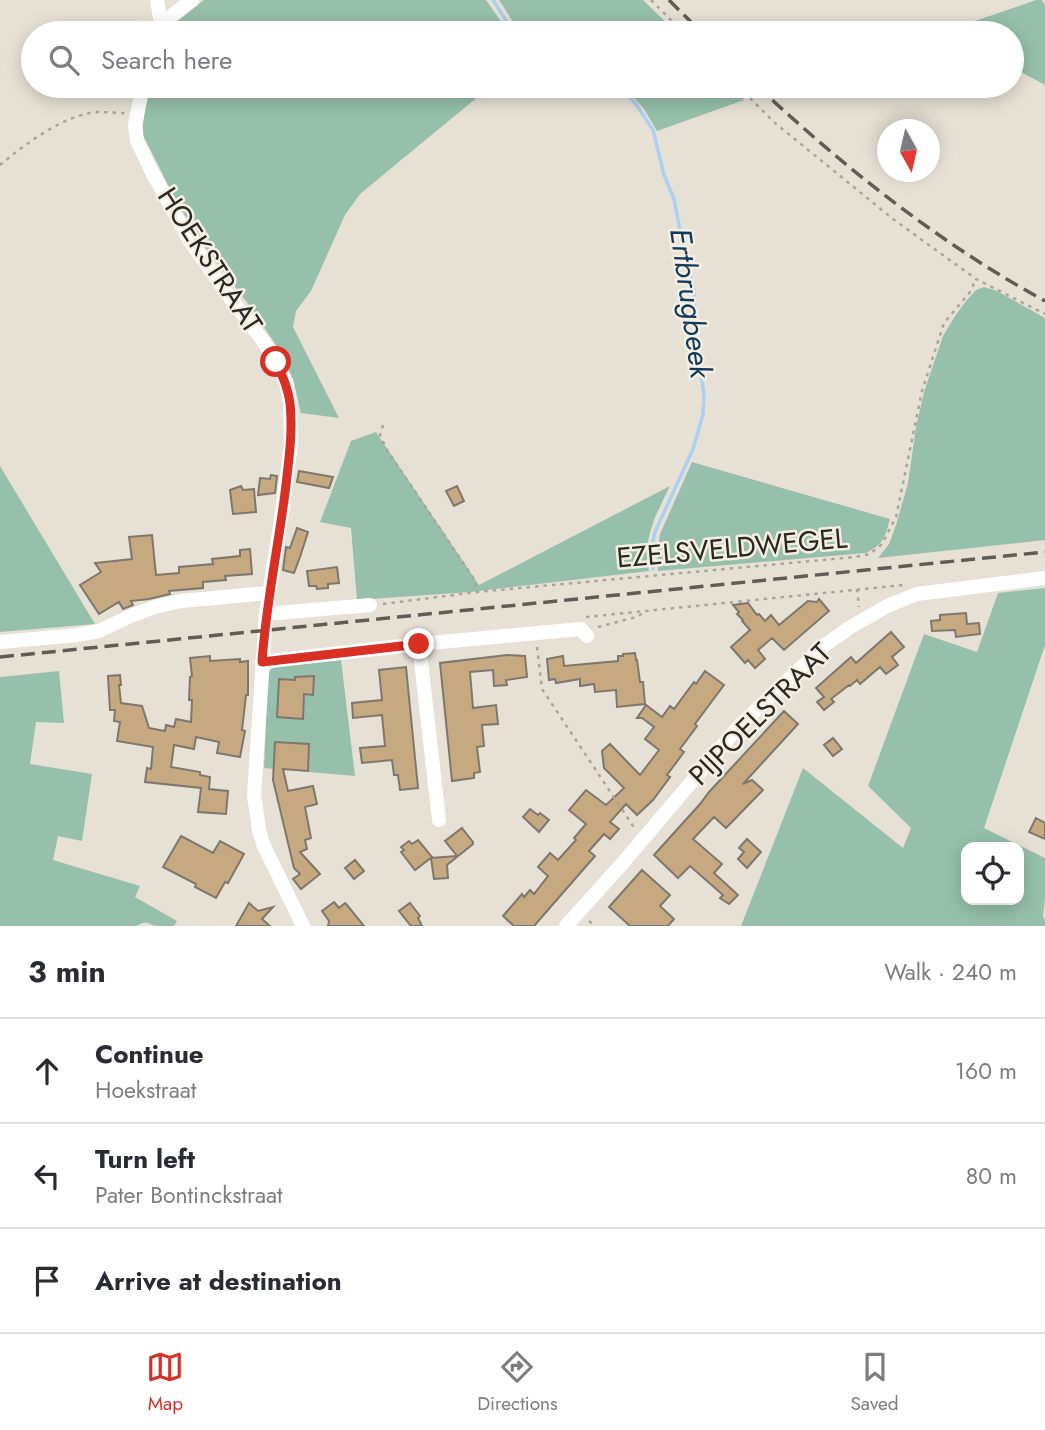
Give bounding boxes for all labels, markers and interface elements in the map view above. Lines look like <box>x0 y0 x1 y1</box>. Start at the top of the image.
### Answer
search box <box>21 21 1024 98</box>
icon: search <box>45 41 83 79</box>
text: Search here <box>101 41 233 79</box>
north arrow <box>877 119 940 182</box>
street label: HOEKSTRAAT <box>148 179 272 341</box>
water label: Ertbrugbeek <box>659 225 723 382</box>
route start <box>260 346 291 377</box>
street label: EZELSVELDWEGEL <box>615 517 849 579</box>
route end <box>403 628 434 659</box>
street label: PIJPOELSTRAAT <box>679 633 841 795</box>
map controls <box>961 842 1024 905</box>
button: locate <box>961 842 1024 905</box>
text: 3 min <box>28 950 106 993</box>
text: Walk · 240 m <box>884 955 1017 989</box>
text: Continue <box>95 1035 204 1073</box>
icon: ahead <box>28 1052 66 1090</box>
text: 160 m <box>955 1054 1017 1088</box>
text: Hoekstraat <box>95 1073 196 1107</box>
text: Turn left <box>95 1140 195 1178</box>
icon: left <box>28 1157 66 1195</box>
text: 80 m <box>966 1159 1017 1193</box>
text: Pater Bontinckstraat <box>95 1178 283 1212</box>
icon: arrive <box>28 1262 66 1300</box>
text: Arrive at destination <box>95 1262 342 1300</box>
tab: Map <box>146 1348 184 1417</box>
tab: Directions <box>477 1348 558 1417</box>
tab: Saved <box>850 1348 899 1417</box>

